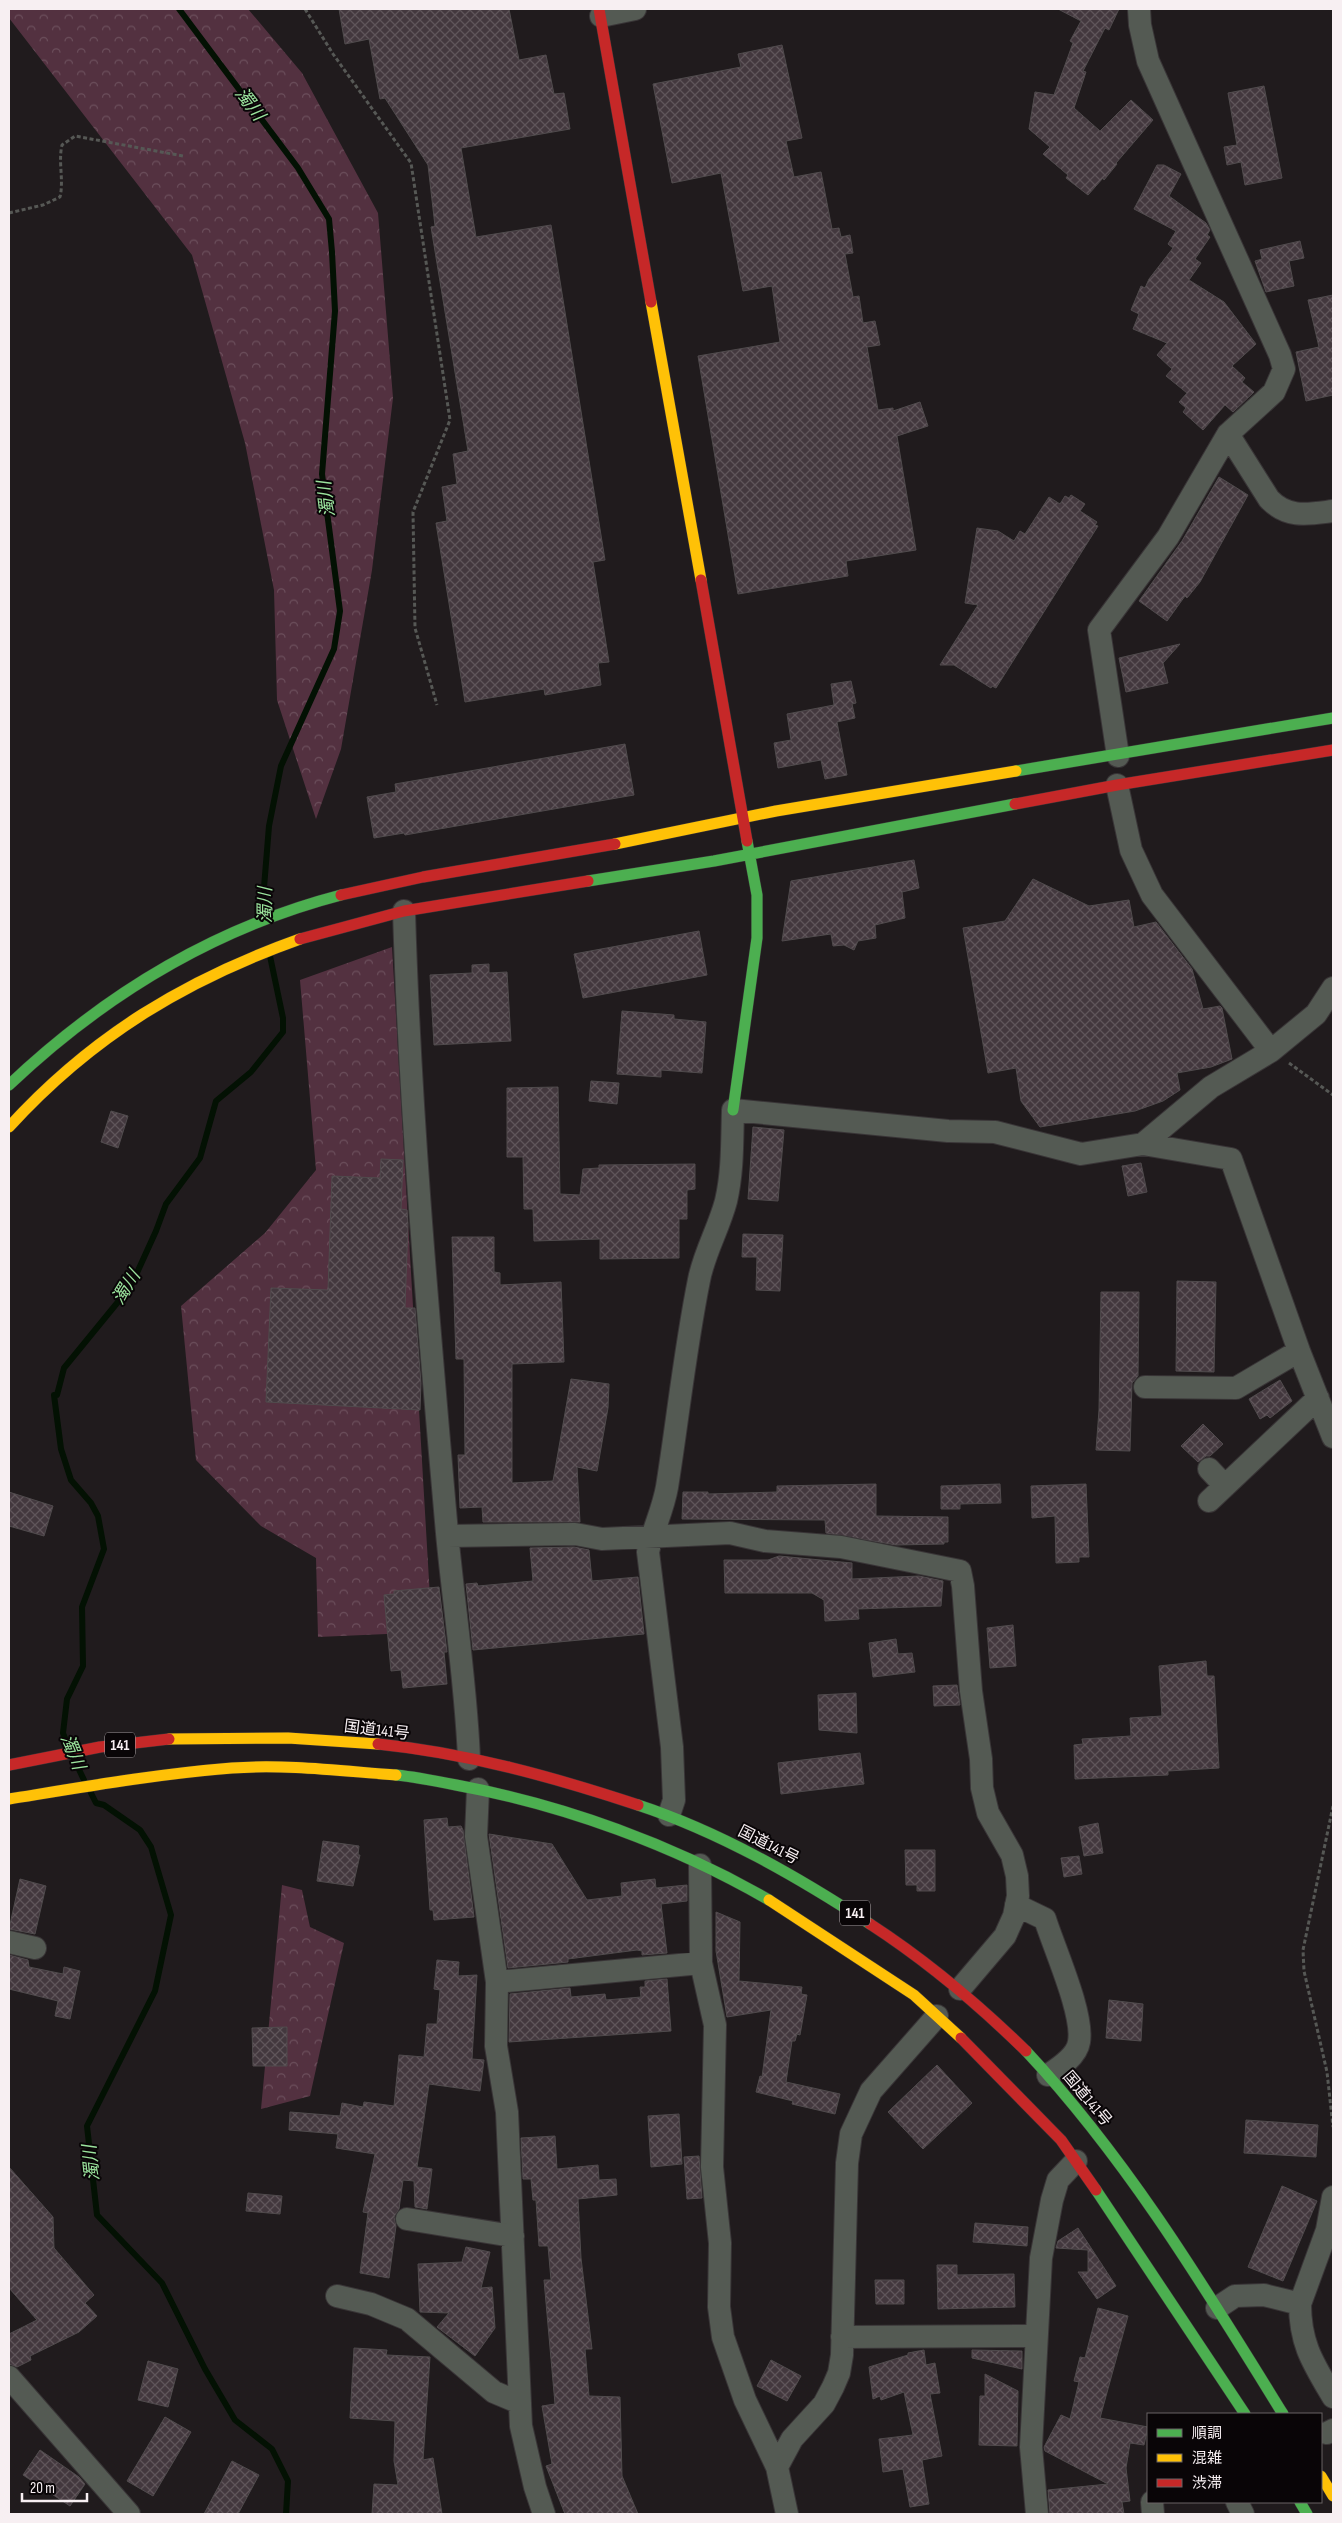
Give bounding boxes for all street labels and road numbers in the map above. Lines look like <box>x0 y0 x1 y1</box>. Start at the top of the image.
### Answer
street label: 国道141号 <box>343 1717 411 1744</box>
road number: 141 <box>105 1732 135 1758</box>
street label: 国道141号 <box>735 1822 802 1869</box>
road number: 141 <box>840 1900 870 1926</box>
street label: 国道141号 <box>1058 2068 1115 2130</box>

